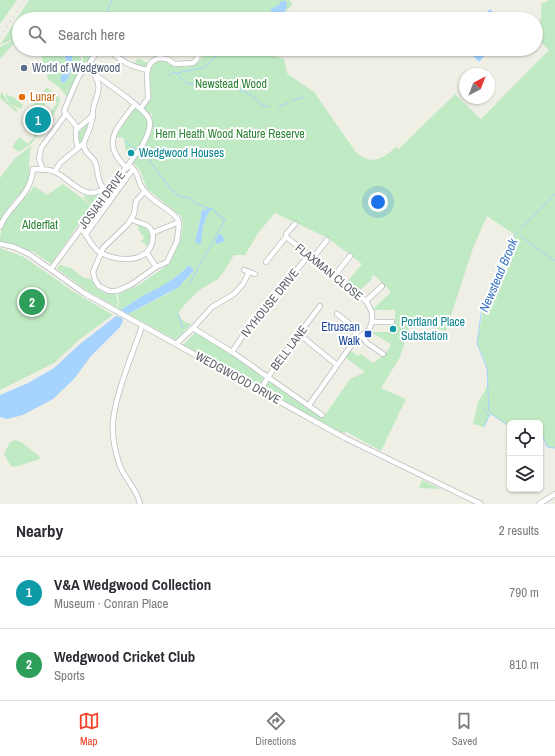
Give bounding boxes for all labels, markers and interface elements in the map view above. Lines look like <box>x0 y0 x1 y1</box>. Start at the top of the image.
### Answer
search box <box>12 12 543 56</box>
icon: search <box>26 23 48 45</box>
text: Search here <box>58 24 125 45</box>
place label: World of Wedgwood <box>32 60 120 76</box>
marker: World of Wedgwood <box>19 63 29 73</box>
north arrow <box>459 68 495 104</box>
park label: Newstead Wood <box>195 76 267 92</box>
place label: Lunar <box>30 89 56 105</box>
marker: Lunar <box>17 92 27 102</box>
pin: 1 <box>25 105 51 135</box>
park label: Hem Heath Wood Nature Reserve <box>155 126 305 142</box>
place label: Wedgwood Houses <box>139 145 224 161</box>
marker: Wedgwood Houses <box>126 148 136 158</box>
street label: JOSIAH DRIVE <box>75 168 129 232</box>
your location <box>368 192 388 212</box>
park label: Alderflat <box>21 217 58 233</box>
water label: Newstead Brook <box>475 235 522 315</box>
street label: FLAXMAN CLOSE <box>292 240 366 304</box>
street label: IVYHOUSE DRIVE <box>237 265 303 341</box>
pin: 2 <box>19 287 45 317</box>
place label: Portland Place Substation <box>401 314 465 344</box>
place label: Etruscan Walk <box>321 319 360 349</box>
street label: BELL LANE <box>267 322 311 374</box>
marker: Portland Place Substation <box>388 324 398 334</box>
marker: Etruscan Walk <box>363 329 373 339</box>
street label: WEDGWOOD DRIVE <box>193 348 283 408</box>
map controls <box>507 420 543 492</box>
button: locate <box>507 420 543 456</box>
button: layers <box>507 456 543 492</box>
text: Nearby <box>16 519 63 542</box>
text: 2 results <box>499 522 539 539</box>
text: V&A Wedgwood Collection <box>54 574 211 595</box>
text: 1 <box>26 584 32 601</box>
text: 790 m <box>509 584 539 601</box>
text: Museum · Conran Place <box>54 595 168 612</box>
text: Wedgwood Cricket Club <box>54 646 195 667</box>
text: 2 <box>26 656 32 673</box>
text: 810 m <box>509 656 539 673</box>
text: Sports <box>54 667 85 684</box>
tab: Map <box>78 710 100 748</box>
tab: Directions <box>255 710 296 748</box>
tab: Saved <box>452 710 477 748</box>

